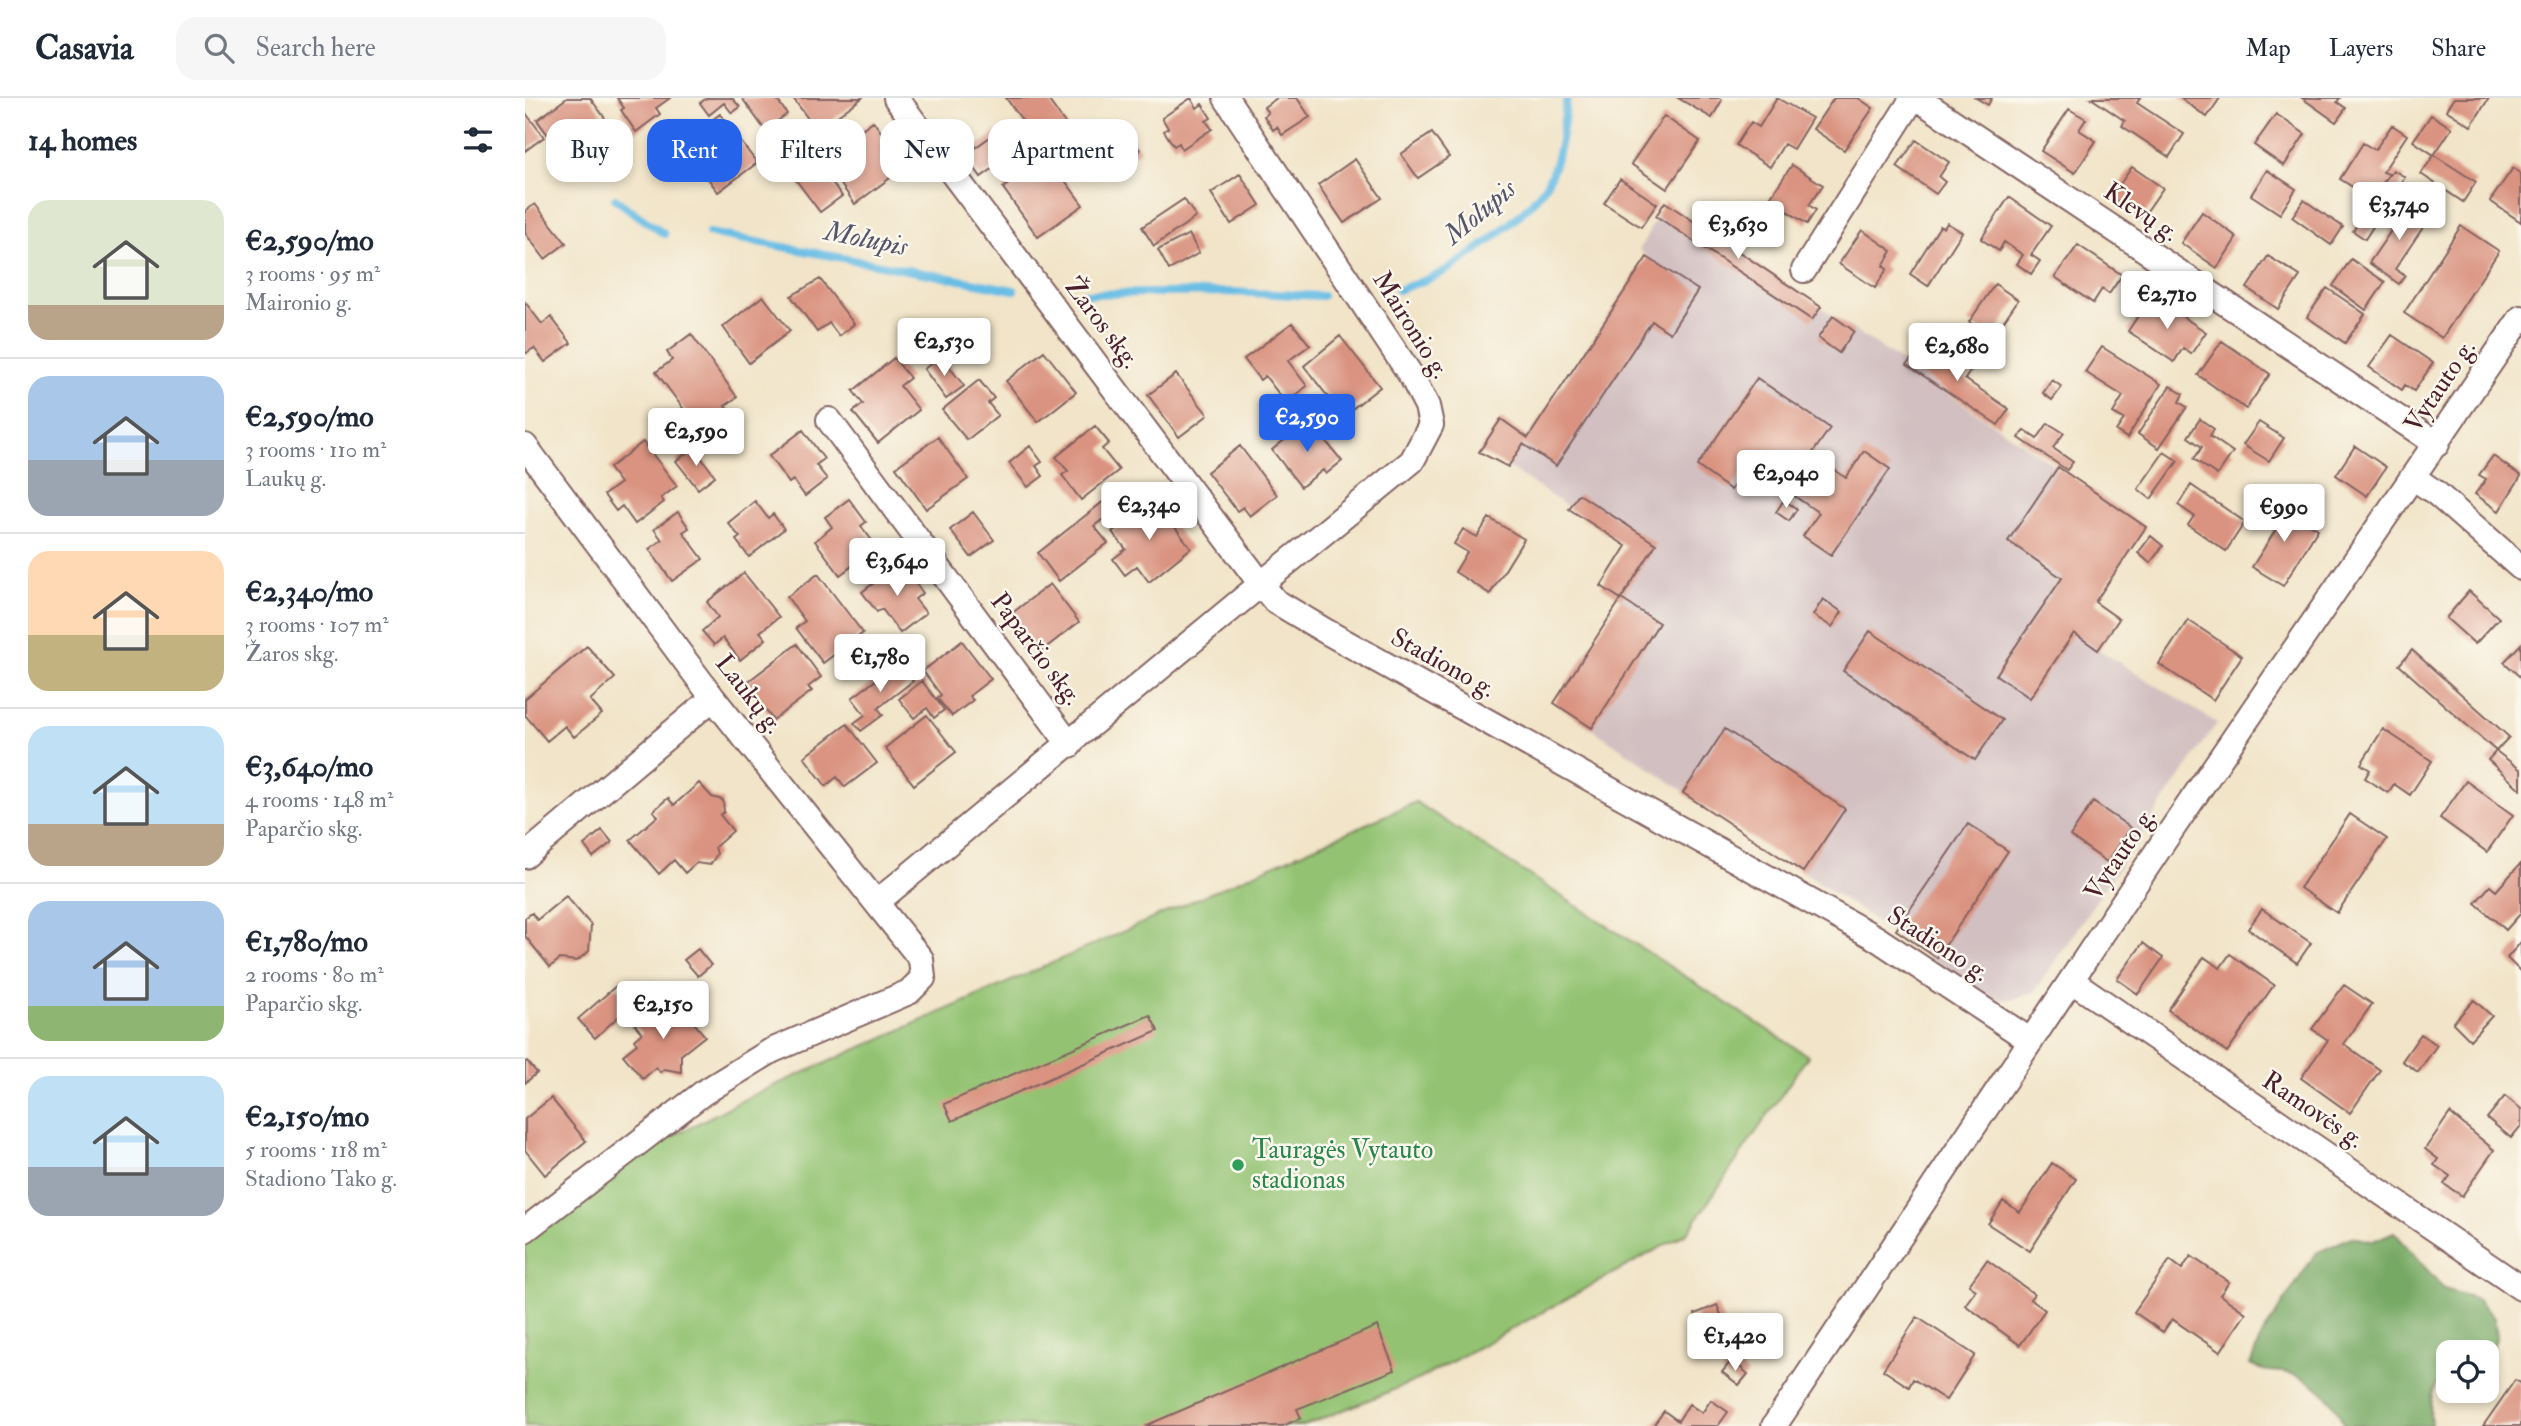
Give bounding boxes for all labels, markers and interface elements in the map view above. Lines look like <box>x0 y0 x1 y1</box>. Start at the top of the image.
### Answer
search box <box>176 17 666 80</box>
text: Casavia <box>35 28 134 69</box>
icon: search <box>200 29 238 67</box>
text: Search here <box>256 32 376 64</box>
text: Map <box>2246 33 2291 64</box>
text: Layers <box>2329 33 2393 64</box>
text: Share <box>2431 33 2486 64</box>
chip: Buy <box>546 119 633 182</box>
chip: Rent <box>647 119 742 182</box>
chip: Filters <box>756 119 866 182</box>
chip: New <box>880 119 974 182</box>
chip: Apartment <box>988 119 1138 182</box>
icon: filters <box>459 121 497 159</box>
text: 14 homes <box>28 122 137 159</box>
water label: Molupis <box>1435 171 1524 254</box>
street label: Klevų g. <box>2097 175 2185 249</box>
pin: €3,740 <box>2342 183 2456 242</box>
text: €3,740 <box>2368 190 2430 219</box>
pin: €3,630 <box>1681 202 1795 261</box>
text: €3,630 <box>1708 209 1768 238</box>
water label: Molupis <box>820 213 912 264</box>
text: €2,590/mo <box>245 222 374 259</box>
icon: home <box>84 228 168 312</box>
text: 3 rooms · 95 m² <box>245 259 380 288</box>
street label: Maironio g. <box>1365 265 1457 385</box>
street label: Žaros skg. <box>1057 270 1148 375</box>
pin: €2,710 <box>2110 272 2224 331</box>
text: €2,710 <box>2137 279 2197 308</box>
text: Maironio g. <box>245 288 352 317</box>
pin: €2,530 <box>887 318 1001 378</box>
pin: €2,680 <box>1900 324 2014 383</box>
text: €2,530 <box>914 326 974 355</box>
text: €2,680 <box>1925 331 1989 360</box>
street label: Vytauto g. <box>2397 333 2483 439</box>
pin: €2,590 <box>1250 394 1364 454</box>
text: €2,590/mo <box>245 398 374 435</box>
text: €2,590 <box>1275 402 1339 431</box>
icon: home <box>84 404 168 488</box>
pin: €2,590 <box>639 408 753 468</box>
text: €2,590 <box>664 416 728 445</box>
text: 3 rooms · 110 m² <box>245 435 386 464</box>
pin: €2,040 <box>1729 450 1843 510</box>
text: €2,040 <box>1753 458 1819 487</box>
text: Laukų g. <box>245 464 326 493</box>
pin: €2,340 <box>1092 482 1206 542</box>
pin: €990 <box>2243 484 2325 544</box>
text: €2,340 <box>1117 490 1181 519</box>
text: €990 <box>2260 492 2308 521</box>
pin: €3,640 <box>840 538 954 598</box>
text: €3,640 <box>865 546 929 575</box>
text: €2,340/mo <box>245 573 373 610</box>
icon: home <box>84 579 168 663</box>
street label: Paparčio skg. <box>982 586 1089 712</box>
text: 3 rooms · 107 m² <box>245 610 389 639</box>
street label: Stadiono g. <box>1385 621 1501 705</box>
pin: €1,780 <box>823 634 937 694</box>
text: Žaros skg. <box>245 639 338 668</box>
text: €1,780 <box>850 642 910 671</box>
street label: Laukų g. <box>708 648 790 740</box>
text: €3,640/mo <box>245 748 373 785</box>
icon: home <box>84 754 168 838</box>
text: 4 rooms · 148 m² <box>245 785 393 814</box>
street label: Vytauto g. <box>2077 801 2163 907</box>
text: Paparčio skg. <box>245 814 362 843</box>
street label: Stadiono g. <box>1881 899 1995 989</box>
text: €1,780/mo <box>245 923 368 960</box>
icon: home <box>84 929 168 1013</box>
text: 2 rooms · 80 m² <box>245 960 384 989</box>
pin: €2,150 <box>606 982 720 1041</box>
text: Paparčio skg. <box>245 989 362 1018</box>
text: €2,150 <box>633 989 693 1018</box>
street label: Ramovės g. <box>2256 1064 2370 1156</box>
text: €2,150/mo <box>245 1098 369 1135</box>
icon: home <box>84 1104 168 1188</box>
place label: Tauragės Vytauto stadionas <box>1252 1134 1433 1196</box>
text: 5 rooms · 118 m² <box>245 1135 387 1164</box>
marker: Tauragės Vytauto stadionas <box>1230 1157 1246 1173</box>
text: Stadiono Tako g. <box>245 1164 397 1193</box>
pin: €1,420 <box>1678 1314 1792 1373</box>
text: €1,420 <box>1703 1321 1767 1350</box>
map controls <box>2436 1340 2499 1403</box>
button: locate <box>2436 1340 2499 1403</box>

